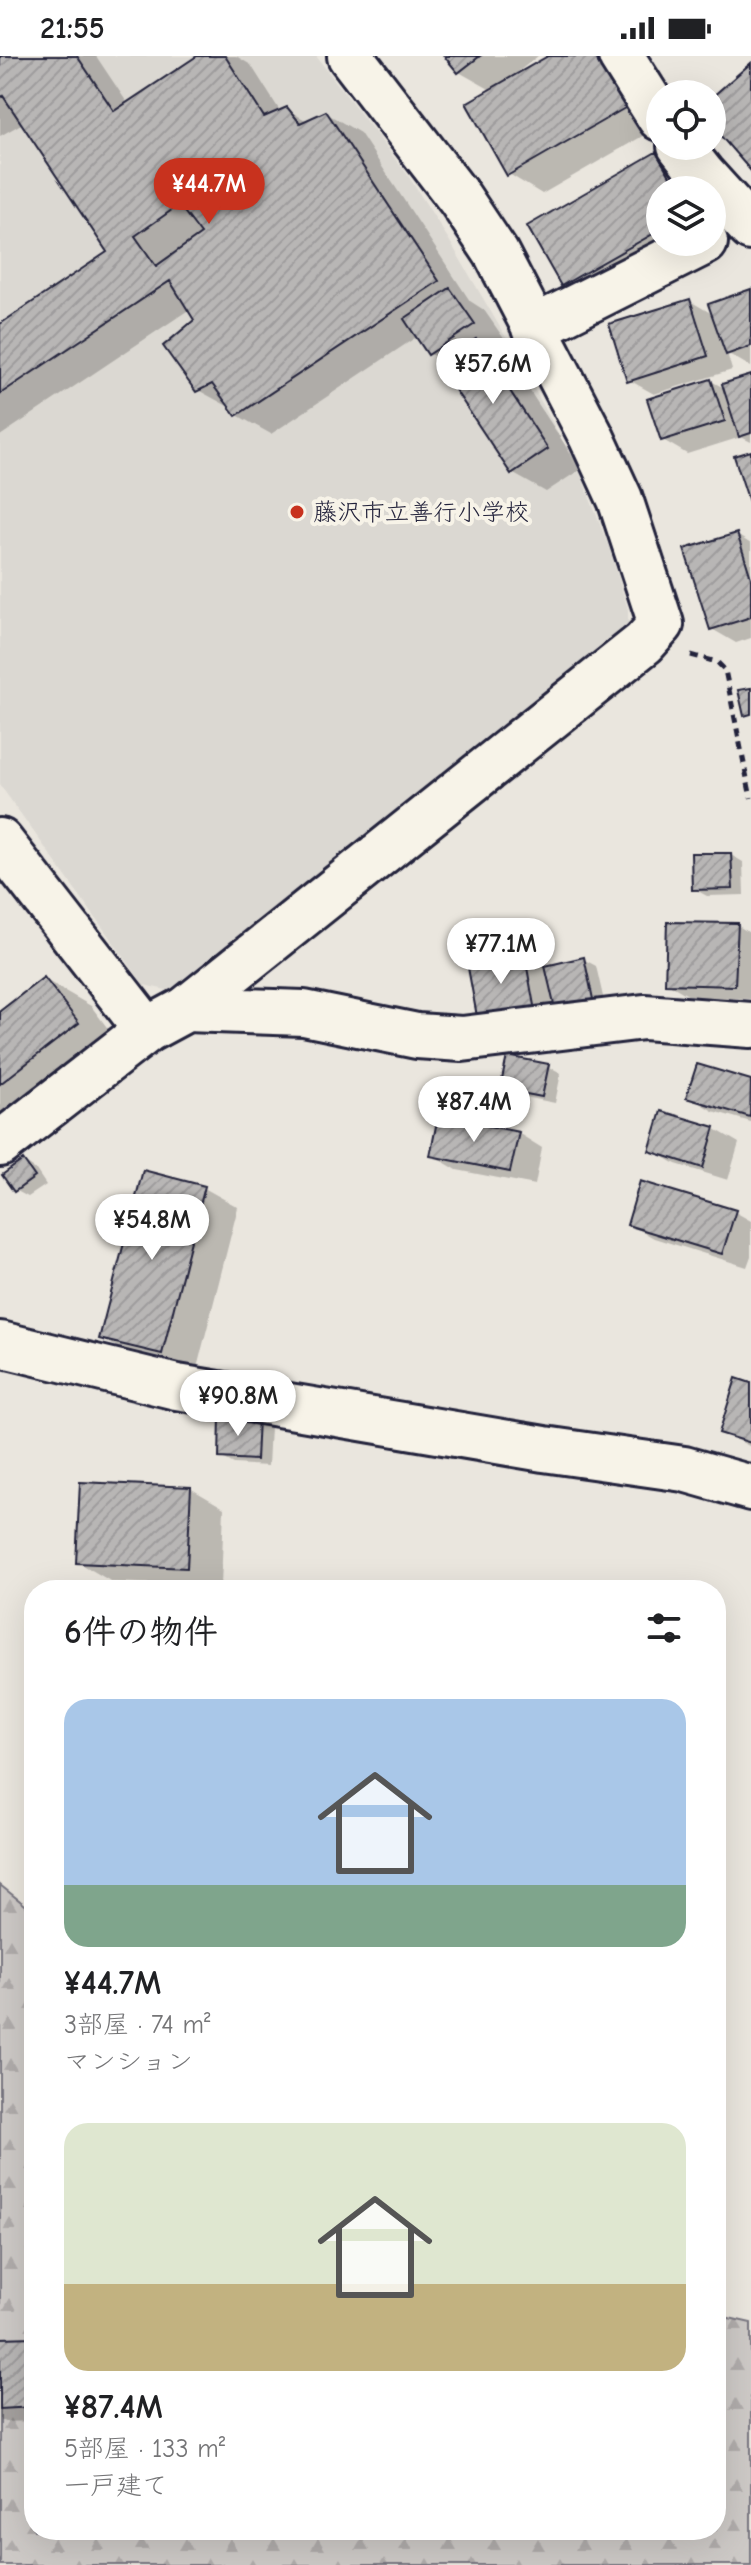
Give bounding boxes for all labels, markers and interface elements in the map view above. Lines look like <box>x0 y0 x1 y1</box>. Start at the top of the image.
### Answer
text: 21:55 <box>40 11 105 46</box>
map controls <box>646 80 726 256</box>
button: locate <box>646 80 726 160</box>
pin: ¥44.7M <box>144 158 274 226</box>
text: ¥44.7M <box>172 169 246 199</box>
button: layers <box>646 176 726 256</box>
pin: ¥57.6M <box>428 338 558 406</box>
text: ¥57.6M <box>454 349 532 379</box>
place label: 藤沢市立善行小学校 <box>313 498 529 526</box>
marker: 藤沢市立善行小学校 <box>288 503 306 521</box>
pin: ¥77.1M <box>436 918 566 986</box>
text: ¥77.1M <box>465 929 537 959</box>
pin: ¥87.4M <box>409 1076 539 1144</box>
text: ¥87.4M <box>436 1087 512 1117</box>
pin: ¥54.8M <box>87 1194 217 1262</box>
text: ¥54.8M <box>113 1205 191 1235</box>
pin: ¥90.8M <box>173 1370 303 1438</box>
text: ¥90.8M <box>198 1381 278 1411</box>
icon: filters <box>642 1606 686 1650</box>
text: 6件の物件 <box>64 1612 218 1652</box>
icon: home <box>303 1751 447 1895</box>
text: ¥44.7M <box>64 1963 161 2003</box>
text: 3部屋 · 74 m² <box>64 2010 211 2040</box>
text: マンション <box>64 2047 193 2077</box>
icon: home <box>303 2175 447 2319</box>
text: ¥87.4M <box>64 2387 163 2427</box>
text: 5部屋 · 133 m² <box>64 2434 225 2464</box>
text: 一戸建て <box>64 2471 168 2501</box>

